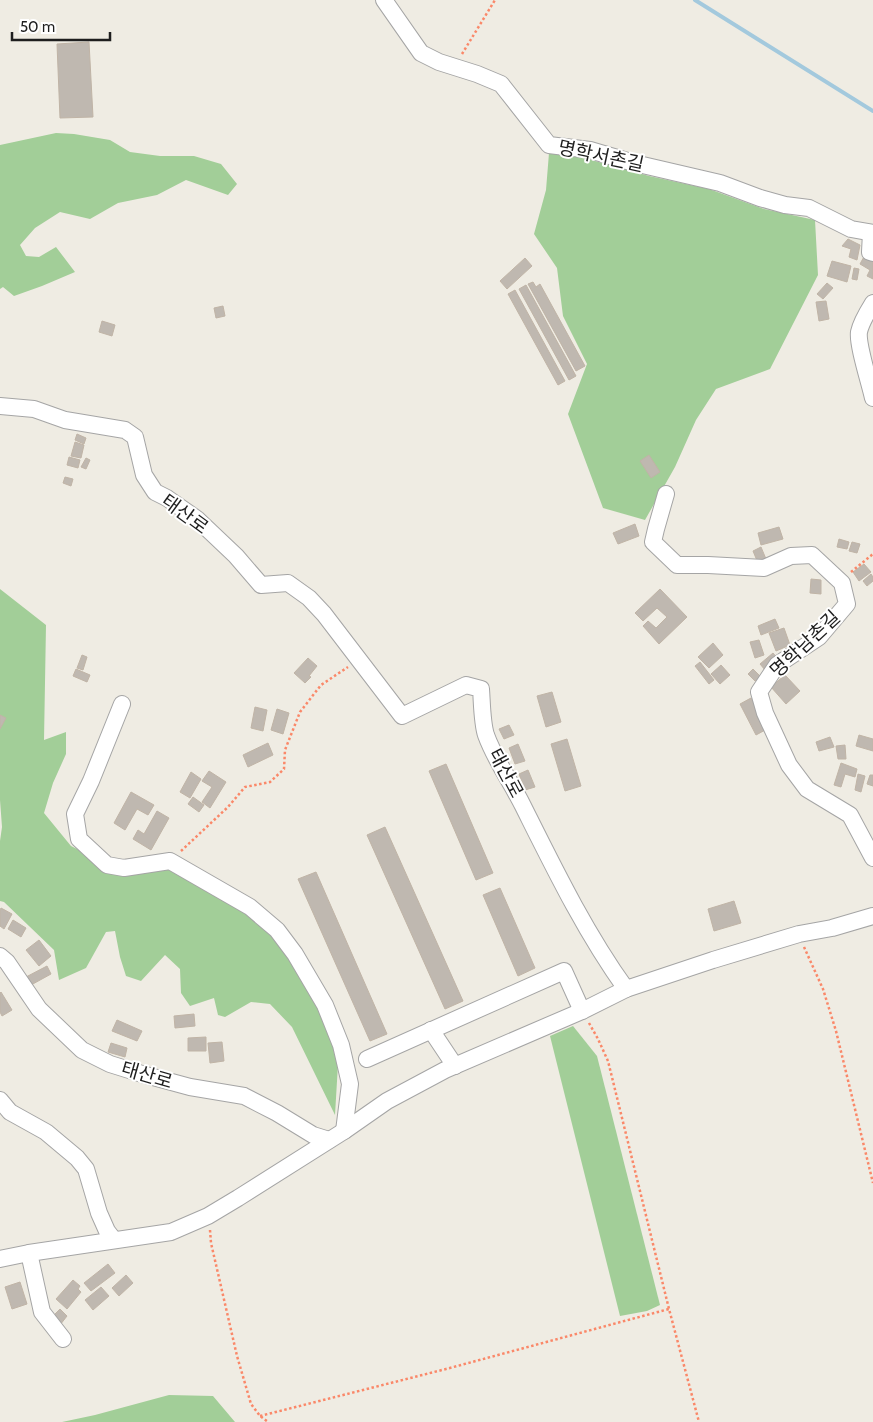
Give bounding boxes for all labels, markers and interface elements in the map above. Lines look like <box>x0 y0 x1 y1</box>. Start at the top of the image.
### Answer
scale bar <box>12 10 110 42</box>
text: 50 m <box>20 18 55 36</box>
street label: 명학서촌길 <box>556 136 646 176</box>
street label: 태산로 <box>157 489 213 539</box>
street label: 명학남촌길 <box>765 606 845 682</box>
street label: 태산로 <box>484 744 528 802</box>
street label: 태산로 <box>119 1057 175 1093</box>

